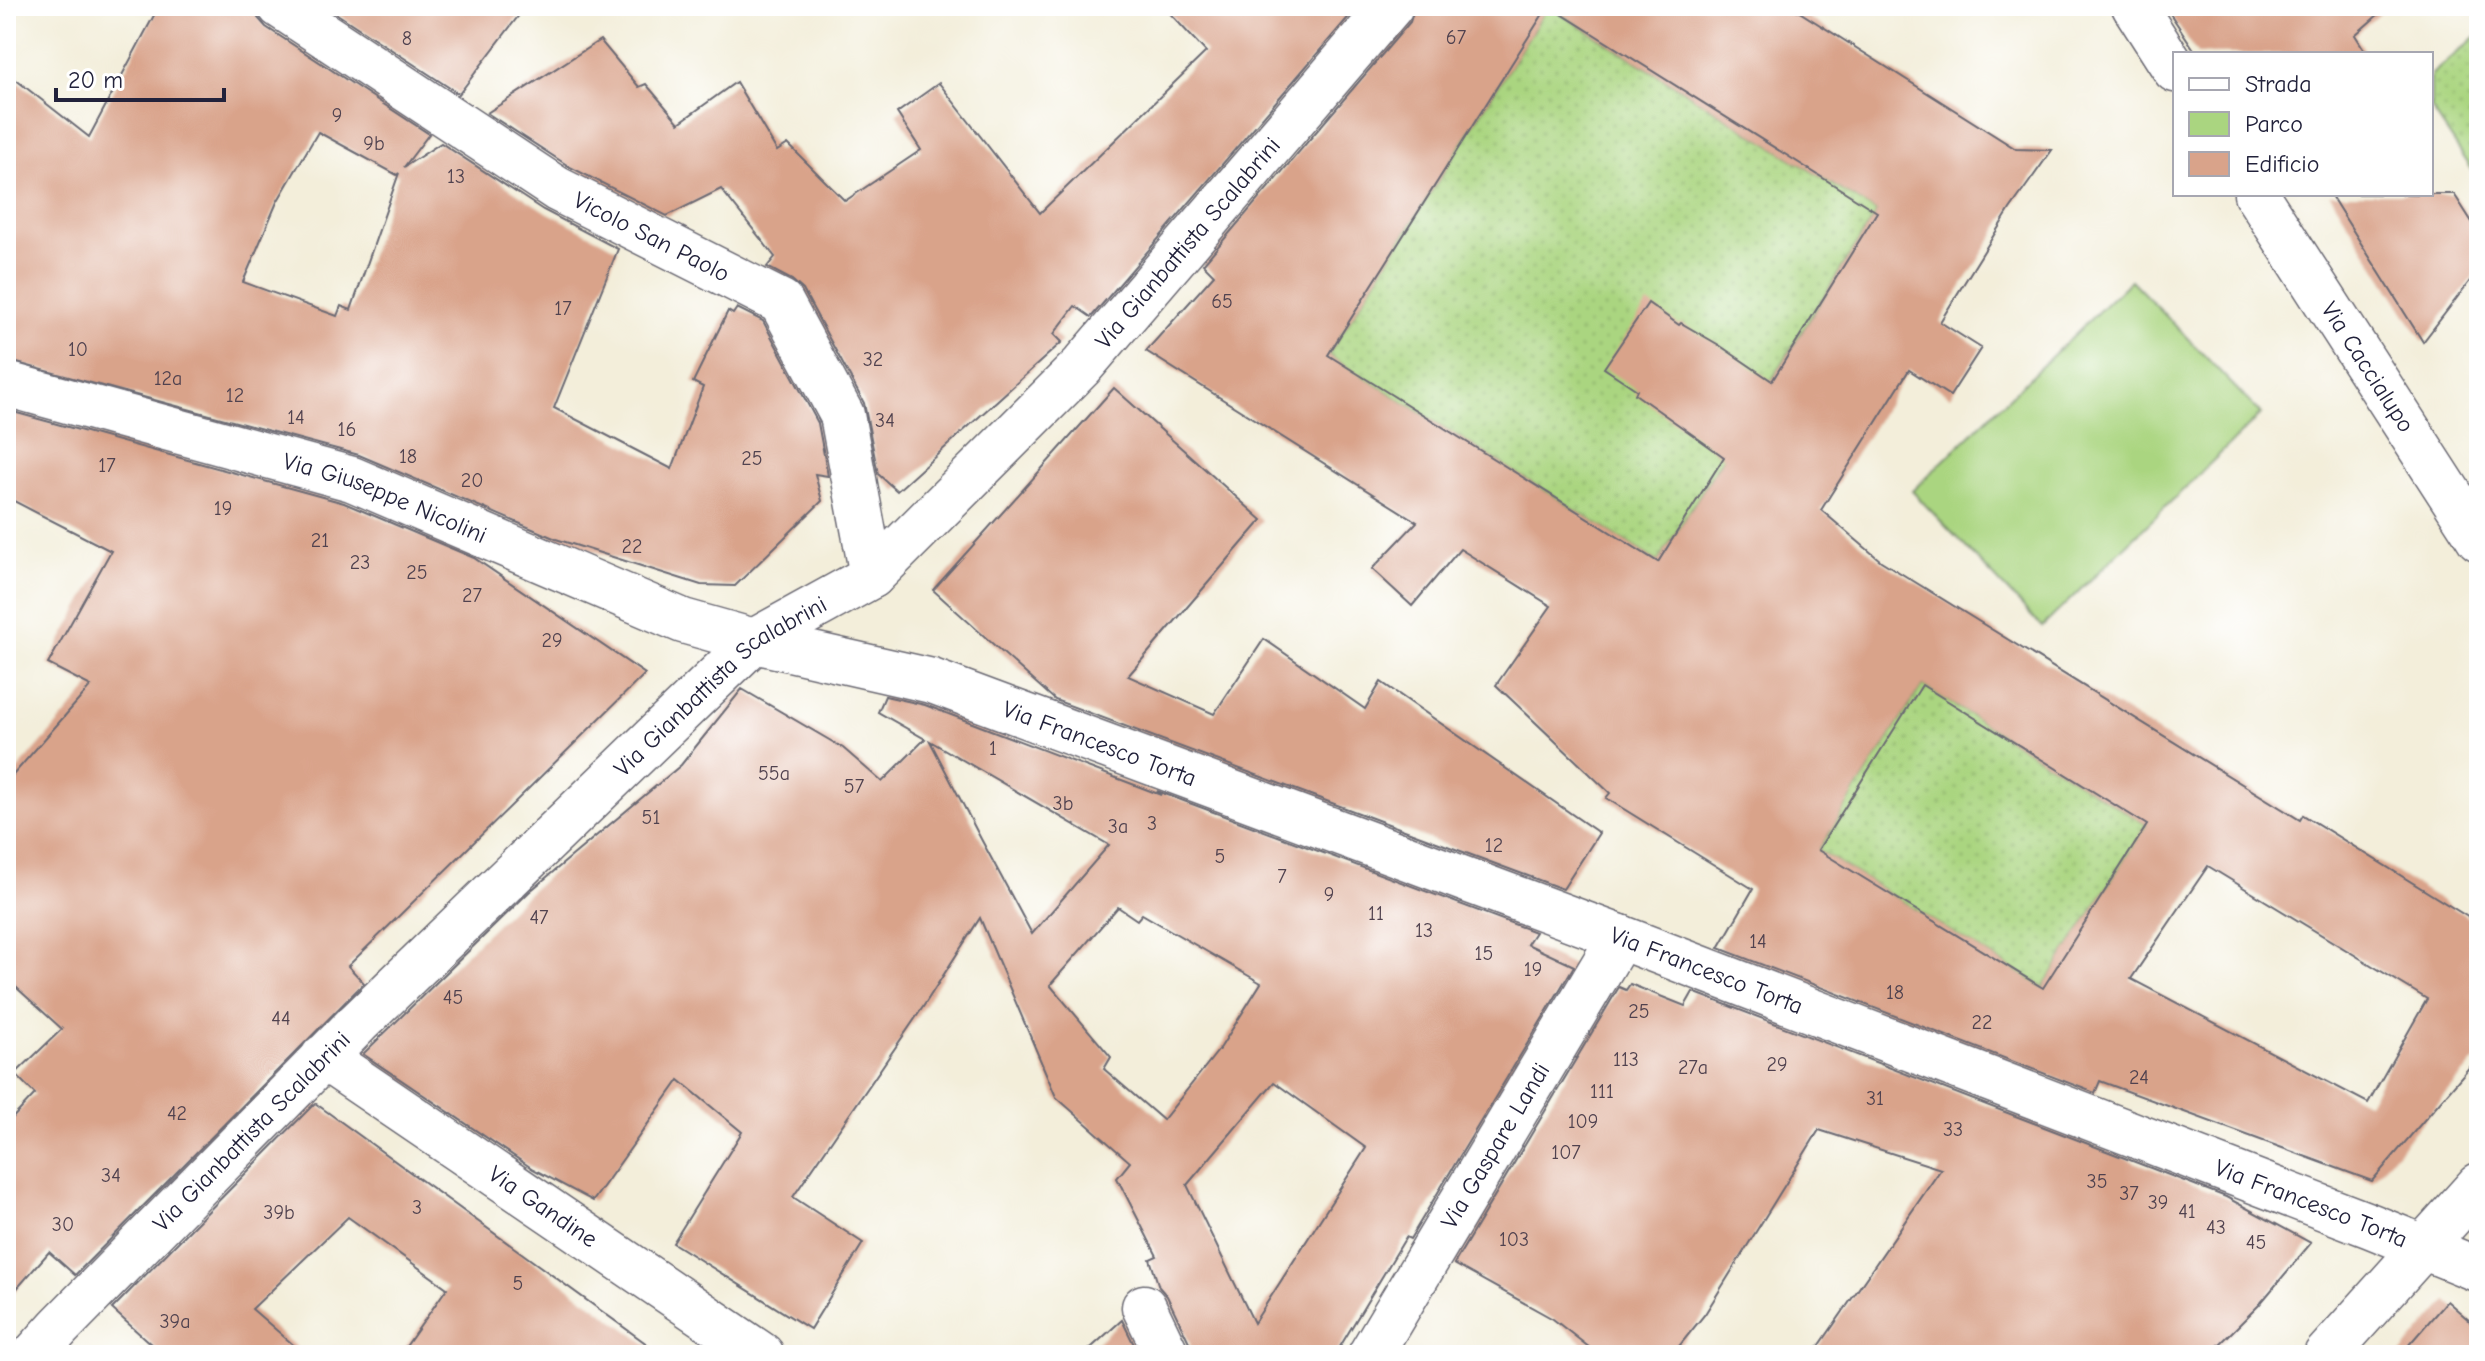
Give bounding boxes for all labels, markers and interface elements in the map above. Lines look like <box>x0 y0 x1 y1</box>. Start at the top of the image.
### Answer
house number: 67 <box>1446 26 1467 49</box>
house number: 8 <box>402 27 412 50</box>
scale bar <box>56 52 224 102</box>
legend <box>2173 52 2433 196</box>
text: 20 m <box>68 66 123 94</box>
text: Strada <box>2245 70 2312 98</box>
house number: 9 <box>332 104 342 127</box>
text: Parco <box>2245 110 2303 138</box>
house number: 9b <box>363 132 385 155</box>
street label: Via Gianbattista Scalabrini <box>1089 132 1286 354</box>
text: Edificio <box>2245 150 2320 178</box>
house number: 13 <box>447 165 465 188</box>
street label: Vicolo San Paolo <box>569 186 734 288</box>
house number: 65 <box>1211 290 1233 313</box>
street label: Via Caccialupo <box>2315 296 2420 438</box>
house number: 17 <box>554 297 572 320</box>
house number: 10 <box>68 338 88 361</box>
house number: 32 <box>863 348 883 371</box>
house number: 12a <box>154 367 182 390</box>
house number: 12 <box>226 384 244 407</box>
house number: 14 <box>287 406 305 429</box>
house number: 34 <box>875 409 895 432</box>
house number: 16 <box>338 418 356 441</box>
house number: 18 <box>399 445 417 468</box>
street label: Via Giuseppe Nicolini <box>280 447 491 549</box>
house number: 25 <box>741 447 763 470</box>
house number: 17 <box>98 454 116 477</box>
house number: 20 <box>461 469 483 492</box>
house number: 19 <box>214 497 232 520</box>
house number: 21 <box>311 529 329 552</box>
house number: 22 <box>622 535 642 558</box>
house number: 23 <box>350 551 370 574</box>
house number: 25 <box>406 561 428 584</box>
house number: 27 <box>462 584 482 607</box>
street label: Via Gianbattista Scalabrini <box>608 590 831 782</box>
house number: 29 <box>541 629 563 652</box>
street label: Via Francesco Torta <box>999 695 1200 792</box>
house number: 1 <box>989 737 997 760</box>
house number: 55a <box>758 762 790 785</box>
house number: 57 <box>844 775 865 798</box>
house number: 3b <box>1053 792 1073 815</box>
house number: 51 <box>642 806 660 829</box>
house number: 3 <box>1147 812 1157 835</box>
house number: 3a <box>1108 815 1128 838</box>
house number: 12 <box>1485 834 1503 857</box>
house number: 5 <box>1215 845 1225 868</box>
house number: 7 <box>1277 865 1287 888</box>
house number: 9 <box>1324 883 1334 906</box>
house number: 11 <box>1368 902 1384 925</box>
house number: 47 <box>529 906 549 929</box>
house number: 13 <box>1415 919 1433 942</box>
street label: Via Francesco Torta <box>1606 921 1807 1020</box>
house number: 14 <box>1749 930 1767 953</box>
house number: 15 <box>1475 942 1493 965</box>
house number: 19 <box>1524 958 1542 981</box>
house number: 18 <box>1886 981 1904 1004</box>
house number: 45 <box>443 986 463 1009</box>
house number: 25 <box>1628 1000 1650 1023</box>
house number: 44 <box>271 1007 291 1030</box>
house number: 22 <box>1972 1011 1992 1034</box>
street label: Via Gianbattista Scalabrini <box>147 1025 356 1237</box>
house number: 113 <box>1613 1048 1639 1071</box>
house number: 29 <box>1766 1053 1788 1076</box>
house number: 27a <box>1678 1056 1708 1079</box>
street label: Via Gaspare Landi <box>1435 1058 1556 1233</box>
house number: 24 <box>2129 1066 2149 1089</box>
house number: 111 <box>1590 1080 1614 1103</box>
house number: 31 <box>1866 1087 1884 1110</box>
house number: 42 <box>167 1102 187 1125</box>
house number: 109 <box>1568 1110 1598 1133</box>
house number: 33 <box>1943 1118 1963 1141</box>
house number: 107 <box>1551 1141 1581 1164</box>
street label: Via Francesco Torta <box>2211 1153 2412 1253</box>
street label: Via Gandine <box>483 1160 603 1253</box>
house number: 34 <box>101 1164 121 1187</box>
house number: 35 <box>2087 1170 2107 1193</box>
house number: 37 <box>2119 1182 2139 1205</box>
house number: 39 <box>2148 1191 2168 1214</box>
house number: 3 <box>412 1196 422 1219</box>
house number: 41 <box>2178 1200 2196 1223</box>
house number: 39b <box>263 1201 295 1224</box>
house number: 30 <box>52 1213 74 1236</box>
house number: 43 <box>2206 1216 2226 1239</box>
house number: 103 <box>1499 1228 1529 1251</box>
house number: 45 <box>2246 1231 2266 1254</box>
house number: 5 <box>513 1272 523 1295</box>
house number: 39a <box>159 1310 191 1333</box>

